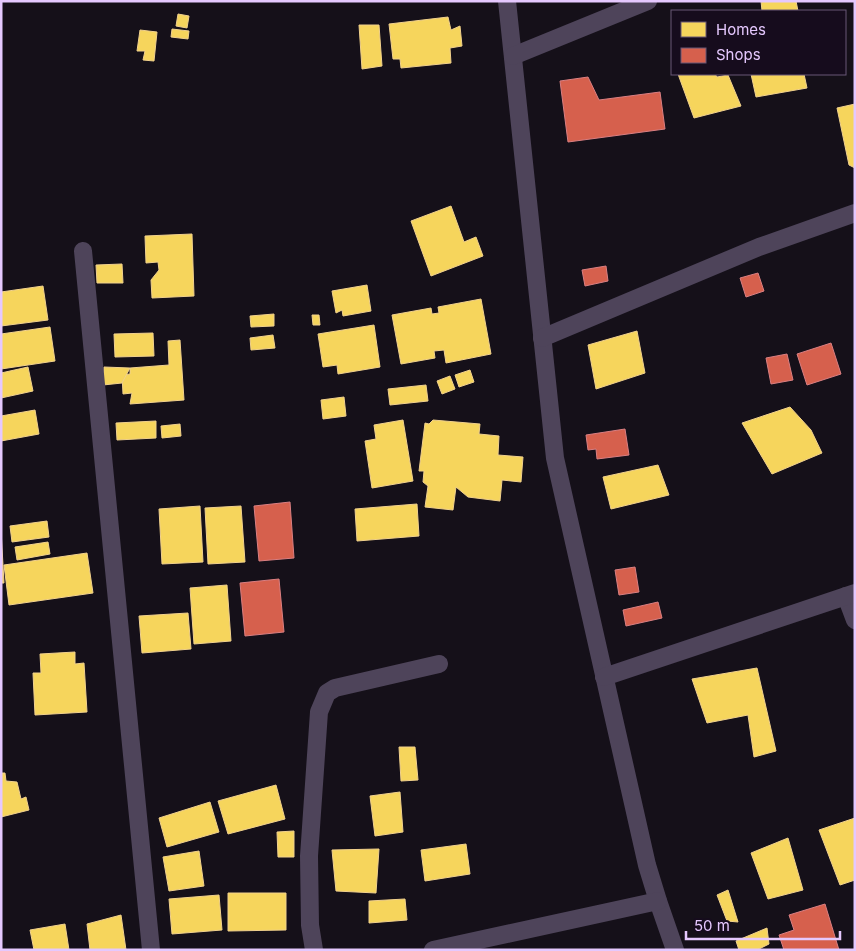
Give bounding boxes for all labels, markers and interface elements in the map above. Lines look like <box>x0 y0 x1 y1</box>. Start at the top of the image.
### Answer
legend <box>671 10 846 75</box>
text: Homes <box>716 20 766 39</box>
text: Shops <box>716 45 761 64</box>
scale bar <box>686 908 840 940</box>
text: 50 m <box>694 916 730 935</box>

